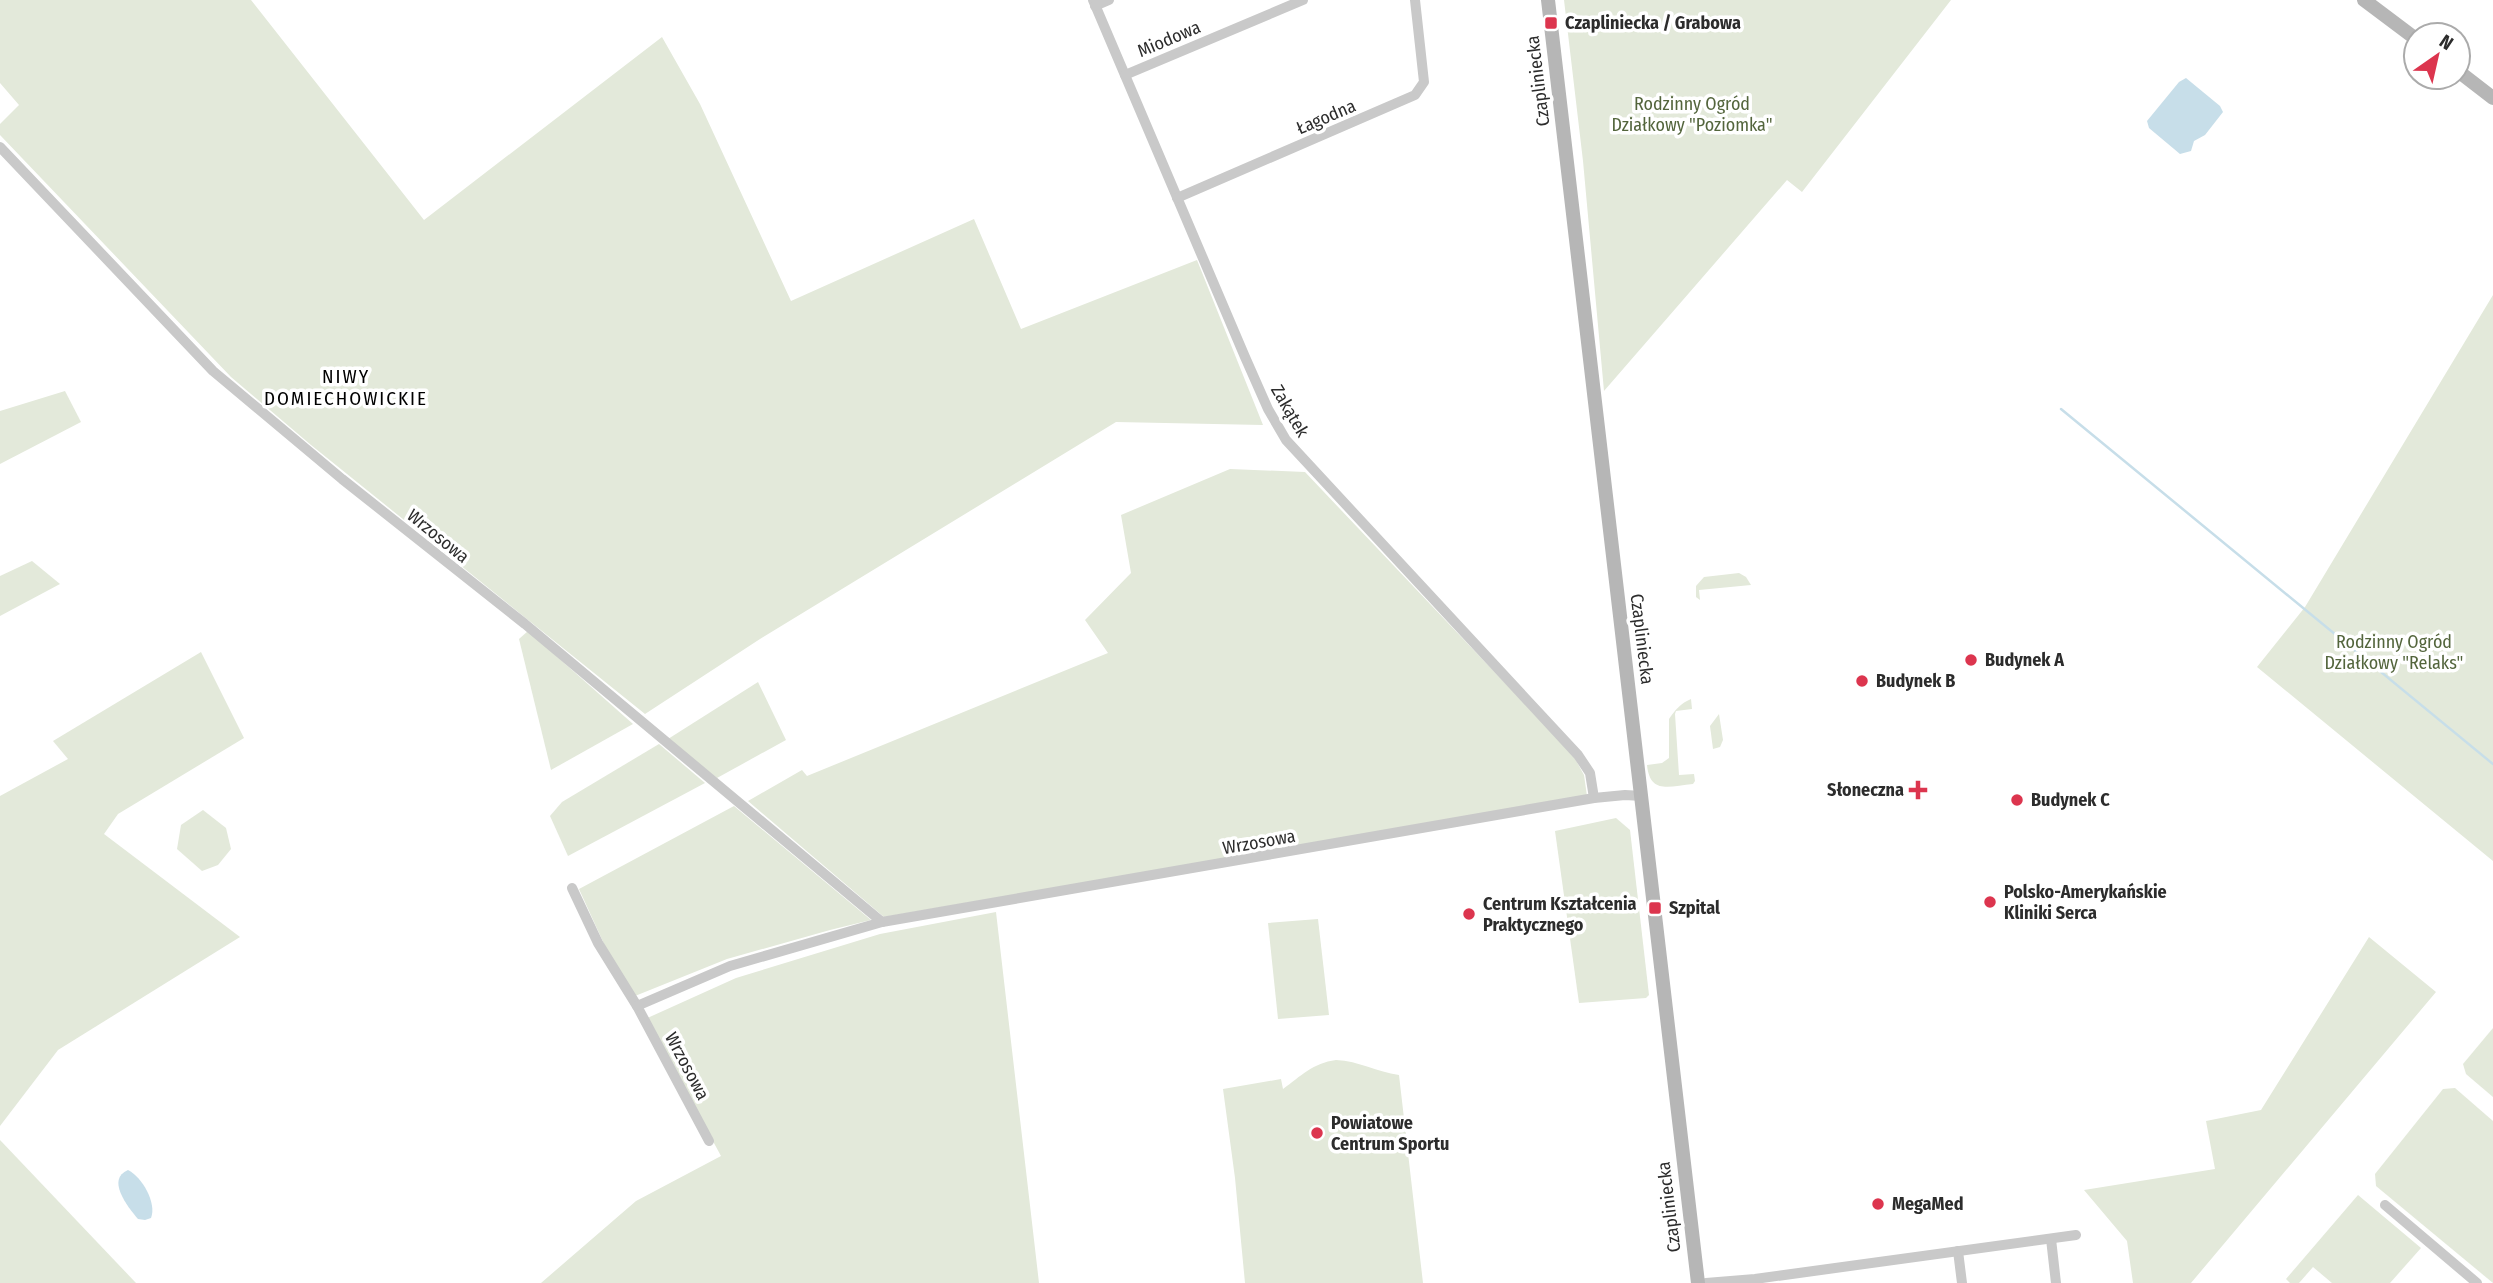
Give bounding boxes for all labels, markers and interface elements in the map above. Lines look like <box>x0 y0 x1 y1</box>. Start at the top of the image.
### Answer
place label: Czapliniecka / Grabowa <box>1565 12 1741 34</box>
marker: Czapliniecka / Grabowa <box>1543 15 1559 31</box>
street label: Miodowa <box>1134 16 1204 62</box>
north arrow <box>2402 21 2472 91</box>
text: N <box>2435 30 2457 55</box>
street label: Czapliniecka <box>1522 34 1554 128</box>
park label: Rodzinny Ogród Działkowy "Poziomka" <box>1611 93 1773 136</box>
street label: Łagodna <box>1293 95 1359 139</box>
district label: NIWY DOMIECHOWICKIE <box>264 365 428 410</box>
street label: Zakątek <box>1266 381 1314 442</box>
street label: Wrzosowa <box>403 504 474 568</box>
street label: Czapliniecka <box>1626 592 1658 686</box>
park label: Rodzinny Ogród Działkowy "Relaks" <box>2325 631 2463 674</box>
place label: Budynek A <box>1985 649 2064 671</box>
marker: Budynek A <box>1963 652 1979 668</box>
place label: Budynek B <box>1876 670 1955 692</box>
marker: Budynek B <box>1854 673 1870 689</box>
place label: Słoneczna <box>1827 779 1904 801</box>
marker: Słoneczna <box>1910 782 1926 798</box>
place label: Budynek C <box>2031 789 2110 811</box>
marker: Budynek C <box>2009 792 2025 808</box>
street label: Wrzosowa <box>1221 825 1297 859</box>
place label: Polsko-Amerykańskie Kliniki Serca <box>2004 881 2167 924</box>
place label: Centrum Kształcenia Praktycznego <box>1483 893 1637 936</box>
marker: Polsko-Amerykańskie Kliniki Serca <box>1982 894 1998 910</box>
place label: Szpital <box>1669 897 1720 919</box>
marker: Szpital <box>1647 900 1663 916</box>
marker: Centrum Kształcenia Praktycznego <box>1461 906 1477 922</box>
street label: Wrzosowa <box>660 1028 714 1104</box>
place label: Powiatowe Centrum Sportu <box>1331 1112 1449 1155</box>
marker: Powiatowe Centrum Sportu <box>1309 1125 1325 1141</box>
street label: Czapliniecka <box>1653 1160 1685 1254</box>
place label: MegaMed <box>1892 1193 1963 1215</box>
marker: MegaMed <box>1870 1196 1886 1212</box>

